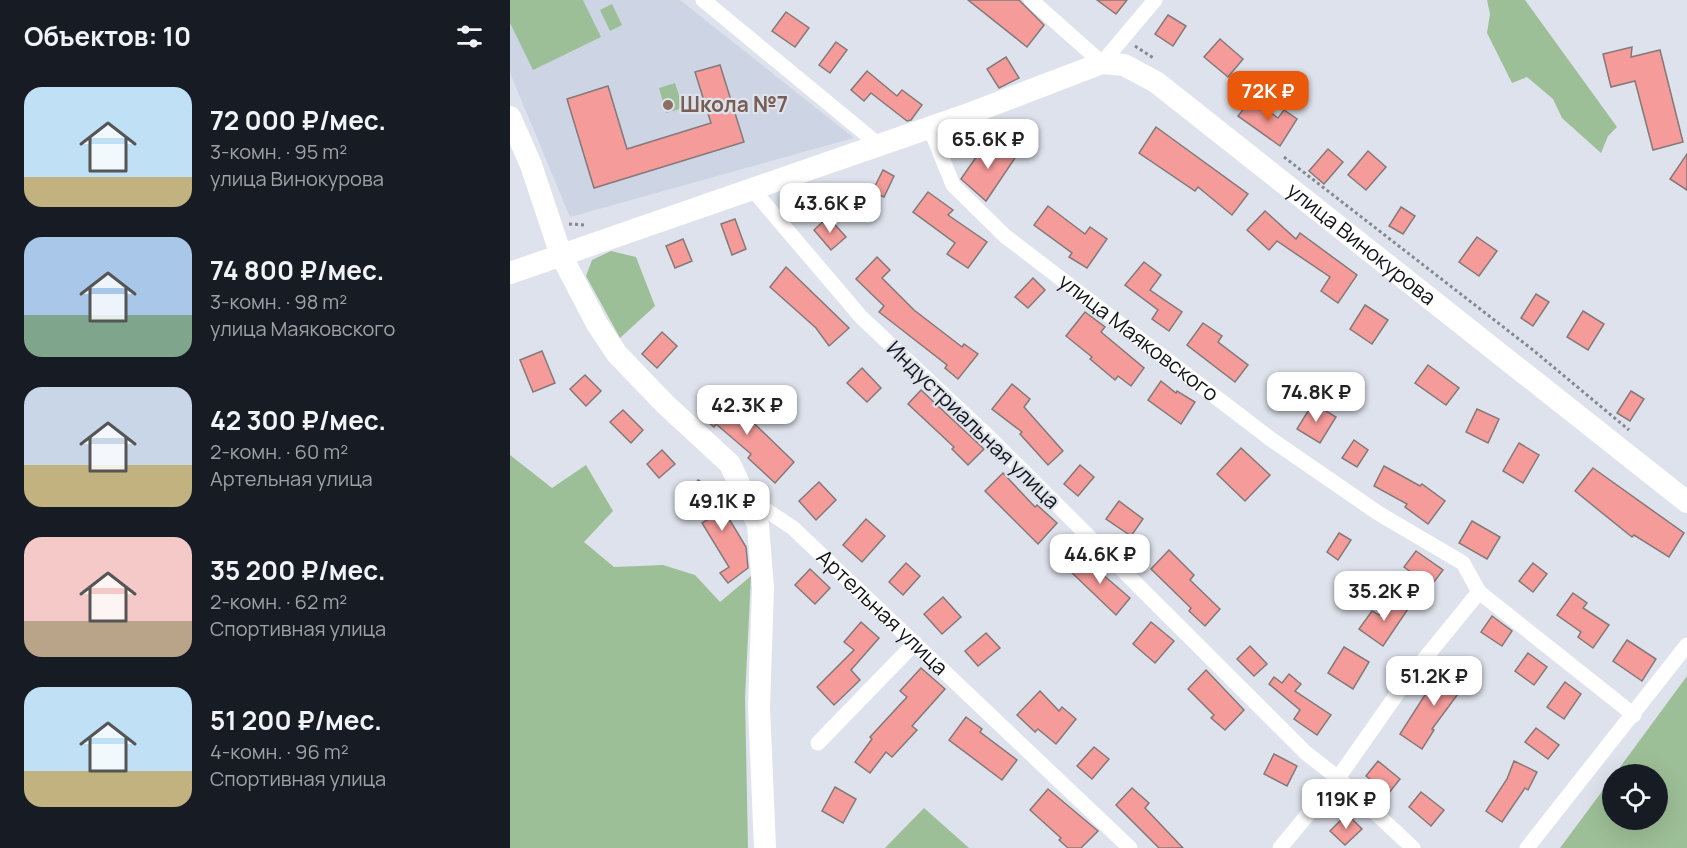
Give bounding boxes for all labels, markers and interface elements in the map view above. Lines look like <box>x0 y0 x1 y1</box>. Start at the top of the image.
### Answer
text: Объектов: 10 <box>24 18 191 54</box>
icon: filters <box>453 20 486 53</box>
pin: 72K ₽ <box>1226 71 1310 122</box>
text: 72K ₽ <box>1242 77 1294 104</box>
place label: Школа №7 <box>680 90 788 118</box>
marker: Школа №7 <box>661 98 675 112</box>
text: 72 000 ₽/мес. <box>210 102 386 138</box>
icon: home <box>72 111 144 183</box>
pin: 65.6K ₽ <box>933 119 1043 170</box>
text: 65.6K ₽ <box>952 125 1024 152</box>
text: 3-комн. · 95 m² <box>210 138 347 165</box>
text: улица Винокурова <box>210 165 384 192</box>
street label: улица Винокурова <box>1281 176 1442 311</box>
pin: 43.6K ₽ <box>775 183 885 234</box>
text: 43.6K ₽ <box>794 189 866 216</box>
text: 74 800 ₽/мес. <box>210 252 384 288</box>
icon: home <box>72 261 144 333</box>
street label: улица Маяковского <box>1053 267 1225 407</box>
text: 3-комн. · 98 m² <box>210 288 347 315</box>
text: улица Маяковского <box>210 315 395 342</box>
street label: Индустриальная улица <box>881 334 1066 514</box>
pin: 74.8K ₽ <box>1261 372 1371 423</box>
text: 74.8K ₽ <box>1281 378 1351 405</box>
pin: 42.3K ₽ <box>692 385 802 436</box>
text: 42.3K ₽ <box>711 391 783 418</box>
text: 42 300 ₽/мес. <box>210 402 386 438</box>
icon: home <box>72 411 144 483</box>
text: 2-комн. · 60 m² <box>210 438 348 465</box>
text: Артельная улица <box>210 465 373 492</box>
pin: 49.1K ₽ <box>667 481 777 532</box>
text: 49.1K ₽ <box>689 487 755 514</box>
pin: 44.6K ₽ <box>1045 534 1155 585</box>
text: 44.6K ₽ <box>1064 540 1136 567</box>
street label: Артельная улица <box>811 543 954 681</box>
text: 35 200 ₽/мес. <box>210 552 386 588</box>
icon: home <box>72 561 144 633</box>
pin: 35.2K ₽ <box>1329 571 1439 622</box>
text: 35.2K ₽ <box>1348 577 1420 604</box>
text: 2-комн. · 62 m² <box>210 588 347 615</box>
text: Спортивная улица <box>210 615 386 642</box>
pin: 51.2K ₽ <box>1379 656 1489 707</box>
text: 51.2K ₽ <box>1400 662 1468 689</box>
text: 51 200 ₽/мес. <box>210 702 382 738</box>
icon: home <box>72 711 144 783</box>
text: 4-комн. · 96 m² <box>210 738 349 765</box>
map controls <box>1602 764 1668 830</box>
button: locate <box>1602 764 1668 830</box>
text: Спортивная улица <box>210 765 386 792</box>
pin: 119K ₽ <box>1297 779 1395 830</box>
text: 119K ₽ <box>1316 785 1376 812</box>

